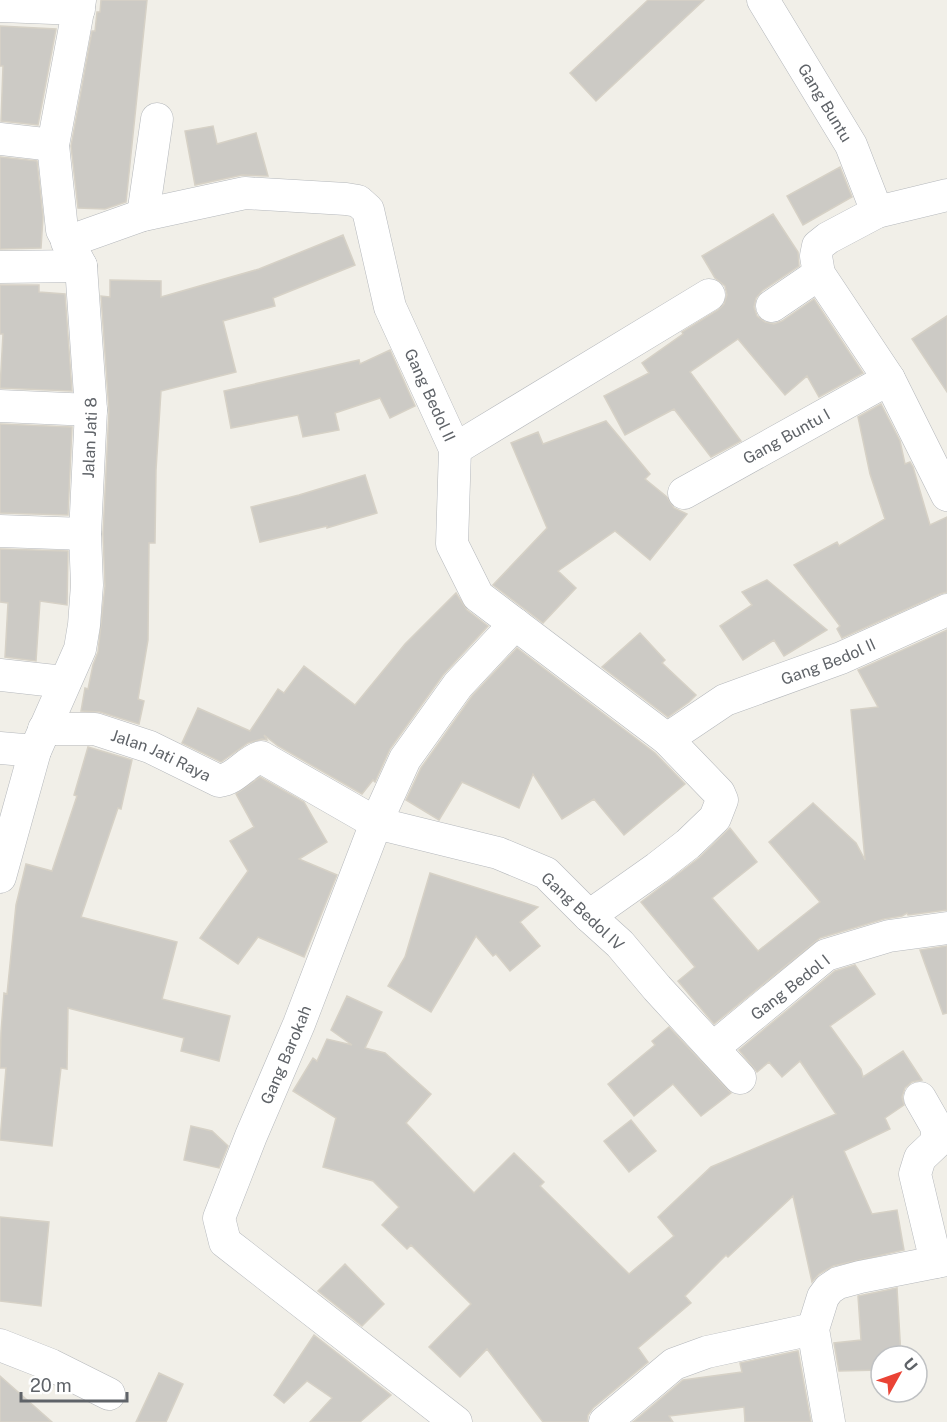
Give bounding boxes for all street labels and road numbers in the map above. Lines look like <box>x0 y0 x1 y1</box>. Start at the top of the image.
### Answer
street label: Gang Buntu <box>794 60 856 145</box>
street label: Gang Bedol II <box>400 346 459 445</box>
street label: Jalan Jati 8 <box>79 397 101 479</box>
street label: Gang Buntu I <box>740 405 833 468</box>
street label: Gang Bedol II <box>778 635 879 689</box>
street label: Jalan Jati Raya <box>108 726 214 785</box>
street label: Gang Bedol IV <box>537 868 628 955</box>
street label: Gang Bedol I <box>747 951 834 1024</box>
street label: Gang Barokah <box>257 1003 315 1107</box>

